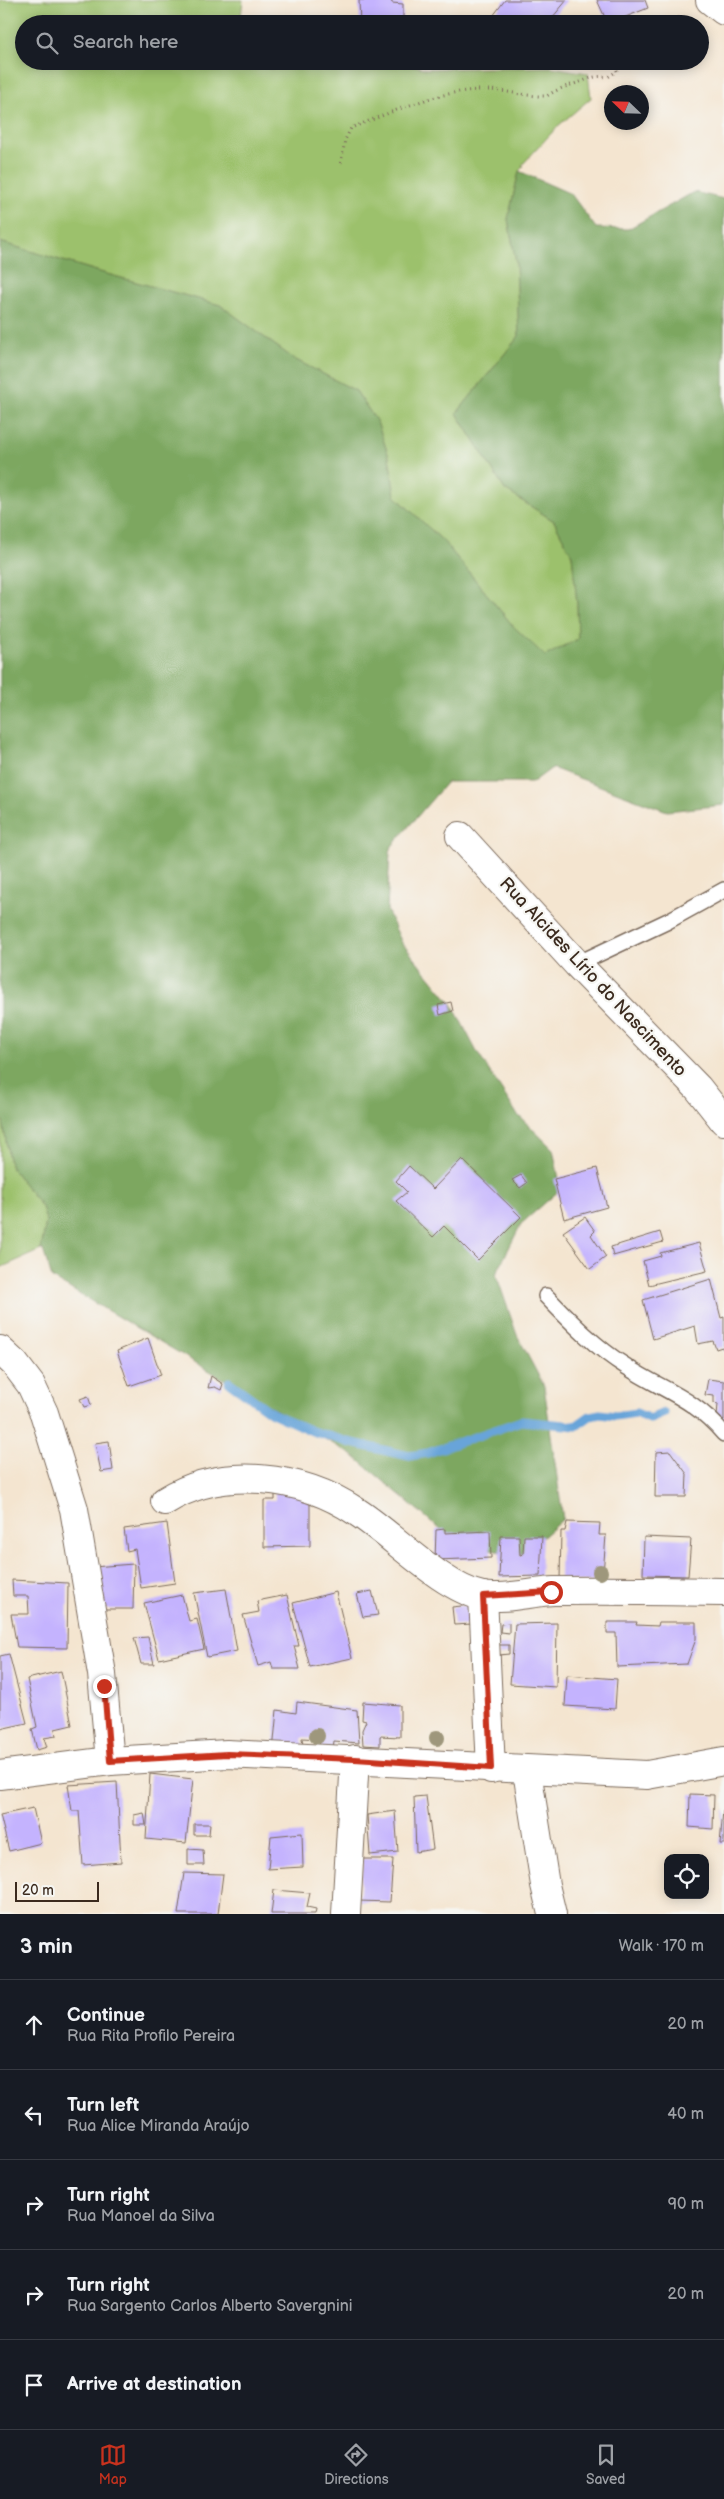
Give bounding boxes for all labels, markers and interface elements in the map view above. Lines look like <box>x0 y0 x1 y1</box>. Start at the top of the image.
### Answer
search box <box>15 15 709 70</box>
icon: search <box>33 29 61 57</box>
text: Search here <box>73 31 178 54</box>
north arrow <box>604 85 649 130</box>
street label: Rua Alcides Lírio do Nascimento <box>495 873 691 1081</box>
route start <box>540 1581 563 1604</box>
route end <box>93 1675 116 1698</box>
map controls <box>664 1854 709 1899</box>
button: locate <box>664 1854 709 1899</box>
scale bar <box>15 1879 99 1902</box>
text: 20 m <box>22 1882 54 1899</box>
text: 3 min <box>20 1934 73 1959</box>
text: Walk · 170 m <box>618 1937 704 1956</box>
text: Continue <box>67 2004 145 2027</box>
icon: ahead <box>20 2011 48 2039</box>
text: 20 m <box>668 2015 704 2034</box>
text: Rua Rita Profilo Pereira <box>67 2027 235 2046</box>
text: Turn left <box>67 2094 139 2117</box>
icon: left <box>20 2101 48 2129</box>
text: 40 m <box>667 2105 704 2124</box>
text: Rua Alice Miranda Araújo <box>67 2117 250 2136</box>
text: Turn right <box>67 2184 150 2207</box>
icon: right <box>20 2191 48 2219</box>
text: 90 m <box>668 2195 704 2214</box>
text: Rua Manoel da Silva <box>67 2207 215 2226</box>
text: Turn right <box>67 2274 150 2297</box>
icon: right <box>20 2281 48 2309</box>
text: 20 m <box>668 2285 704 2304</box>
text: Rua Sargento Carlos Alberto Savergnini <box>67 2297 352 2316</box>
icon: arrive <box>20 2371 48 2399</box>
text: Arrive at destination <box>67 2373 242 2396</box>
tab: Map <box>99 2441 127 2488</box>
tab: Directions <box>324 2441 389 2488</box>
tab: Saved <box>586 2441 625 2488</box>

